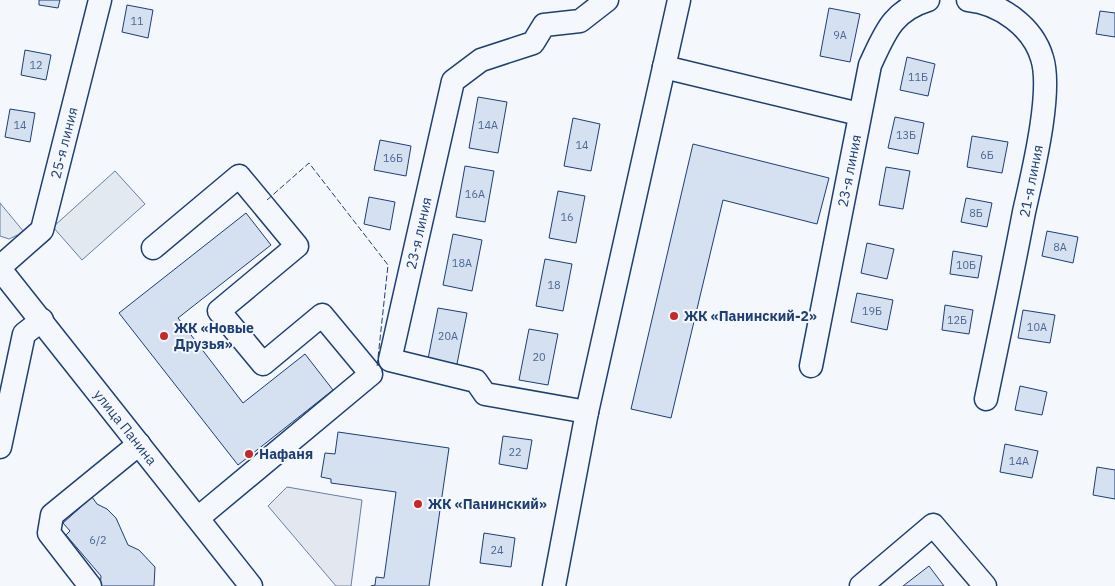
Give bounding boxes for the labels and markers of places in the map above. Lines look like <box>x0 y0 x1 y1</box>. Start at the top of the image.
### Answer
place label: ЖК «Панинский-2» <box>684 307 817 325</box>
marker: ЖК «Панинский-2» <box>668 310 680 322</box>
place label: ЖК «Новые Друзья» <box>174 319 254 353</box>
marker: ЖК «Новые Друзья» <box>158 330 170 342</box>
place label: Нафаня <box>259 445 313 463</box>
marker: Нафаня <box>243 448 255 460</box>
place label: ЖК «Панинский» <box>428 495 547 513</box>
marker: ЖК «Панинский» <box>412 498 424 510</box>

